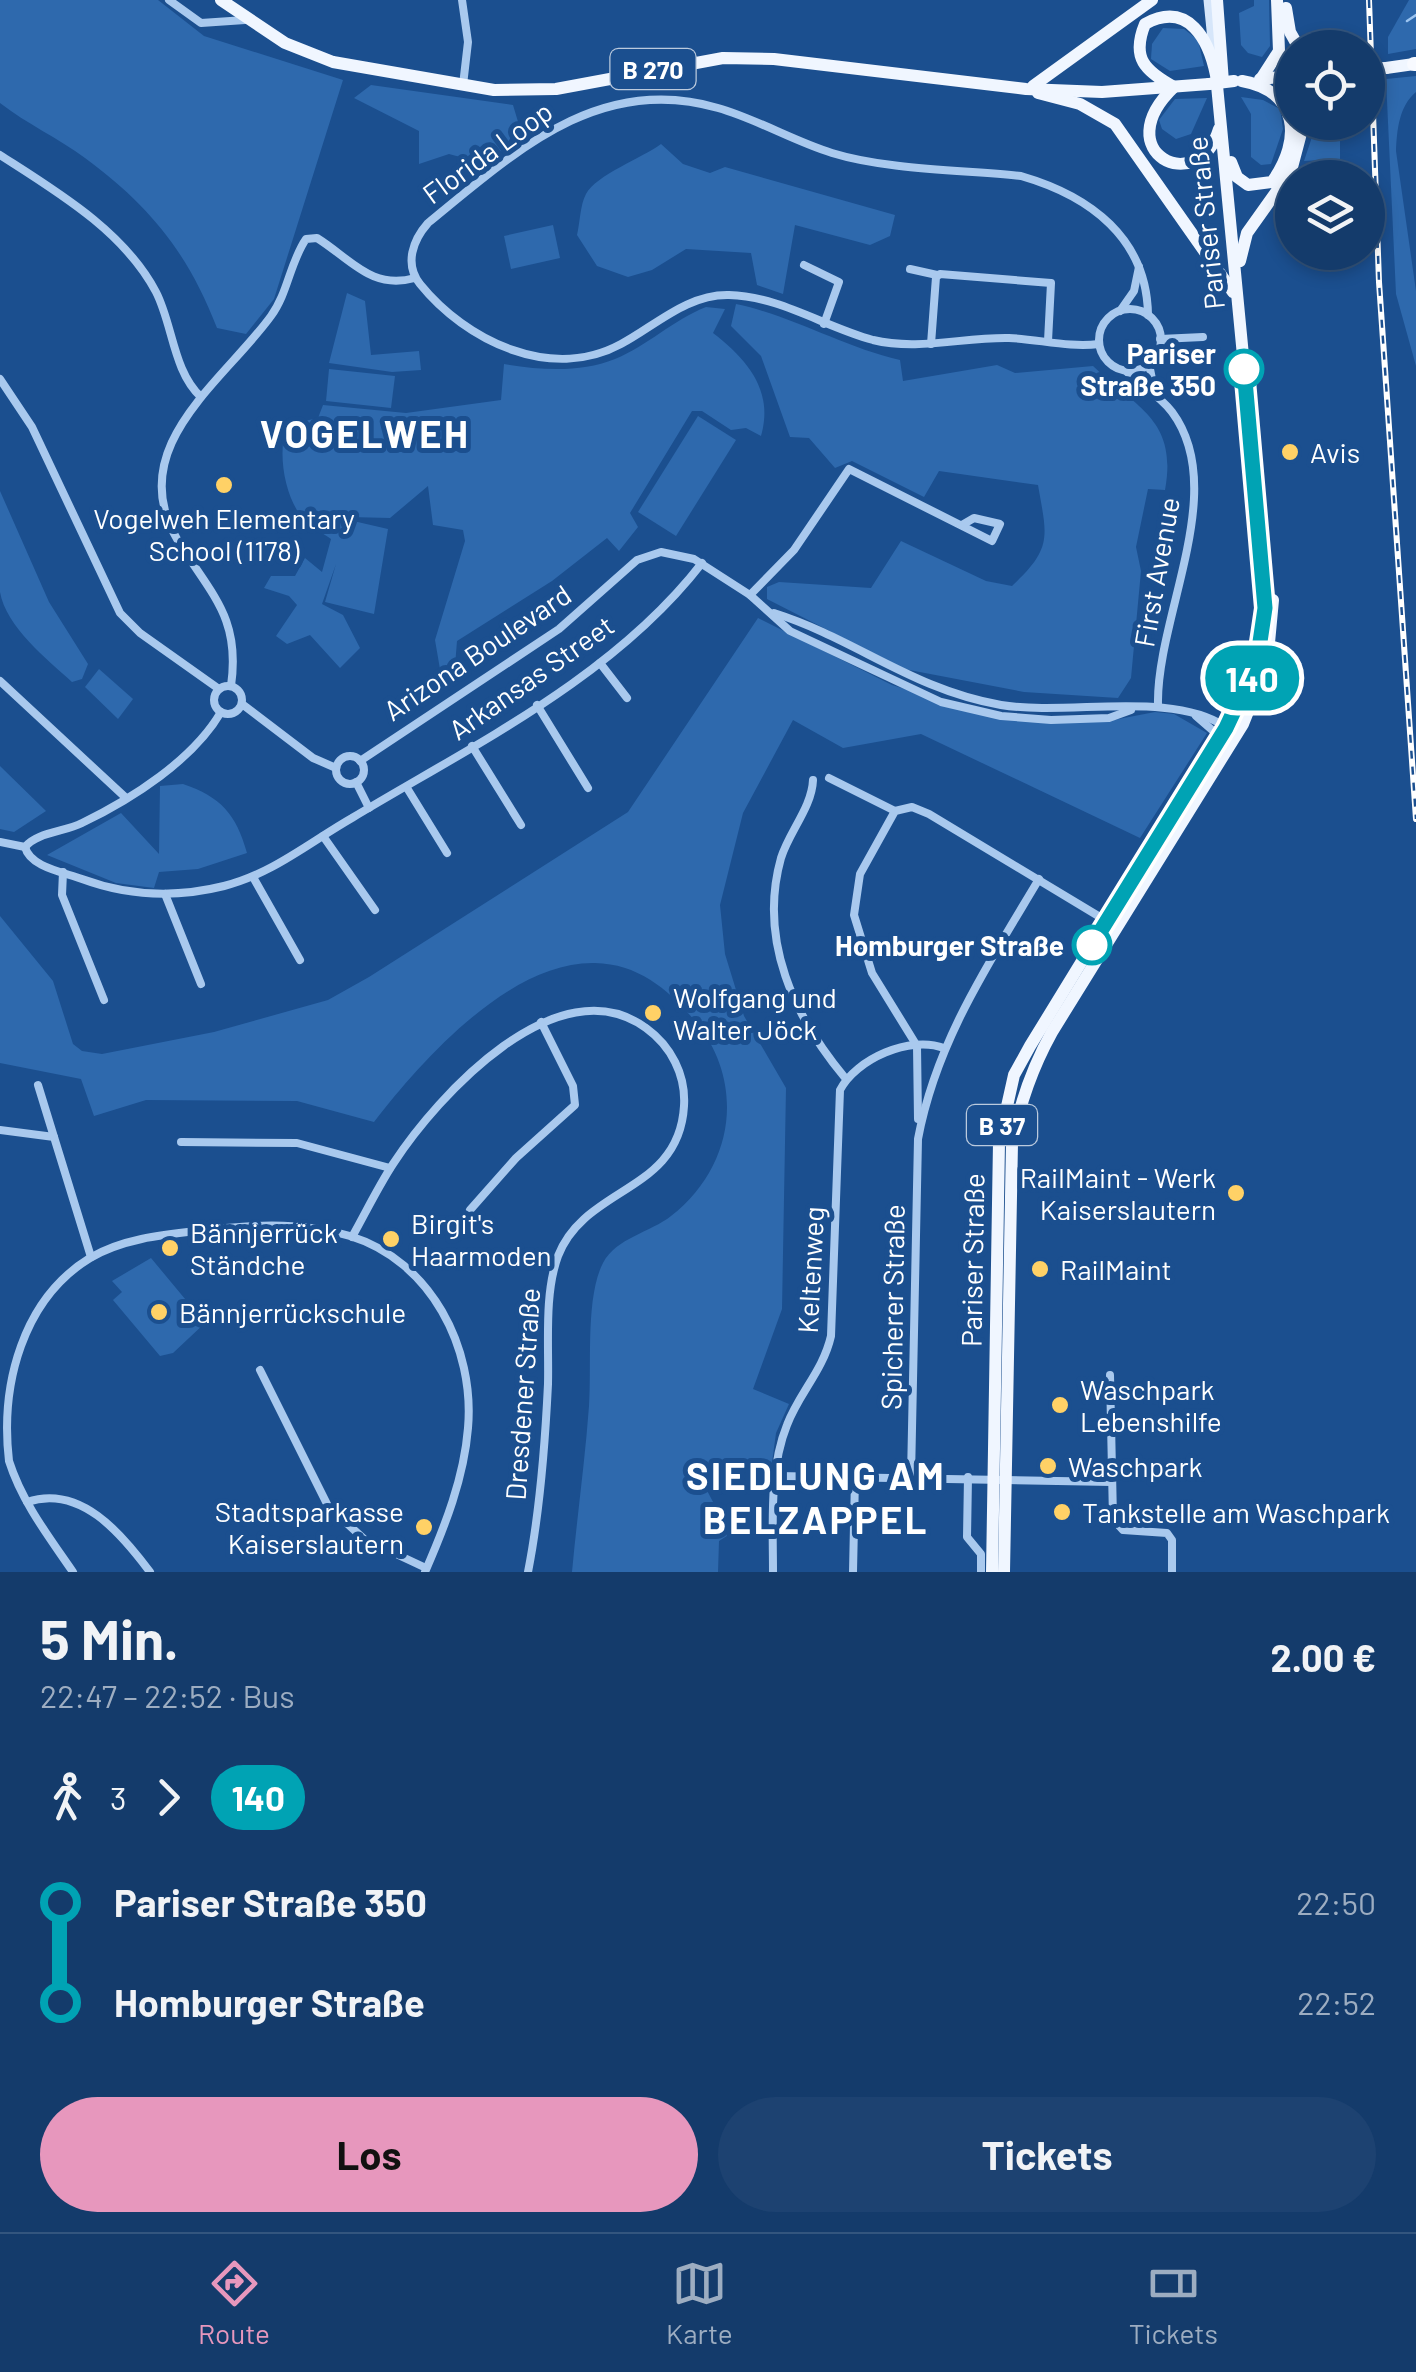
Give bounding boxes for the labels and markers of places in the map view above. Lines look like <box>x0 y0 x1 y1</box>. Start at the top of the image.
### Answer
place label: Pariser Straße 350 <box>1080 336 1216 402</box>
marker: Pariser Straße 350 <box>1225 350 1263 388</box>
place label: Avis <box>1310 435 1360 469</box>
marker: Avis <box>1279 441 1301 463</box>
marker: Vogelweh Elementary School (1178) <box>213 474 235 496</box>
place label: Vogelweh Elementary School (1178) <box>93 501 355 567</box>
marker: Homburger Straße <box>1073 926 1111 964</box>
place label: Homburger Straße <box>835 928 1064 962</box>
place label: Wolfgang und Walter Jöck <box>673 980 837 1046</box>
marker: Wolfgang und Walter Jöck <box>642 1002 664 1024</box>
place label: RailMaint - Werk Kaiserslautern <box>1020 1160 1216 1226</box>
marker: RailMaint - Werk Kaiserslautern <box>1225 1182 1247 1204</box>
place label: Birgit's Haarmoden <box>411 1206 552 1272</box>
place label: Bännjerrück Ständche <box>190 1215 338 1281</box>
marker: Birgit's Haarmoden <box>380 1228 402 1250</box>
marker: Bännjerrück Ständche <box>159 1237 181 1259</box>
place label: RailMaint <box>1060 1252 1172 1286</box>
marker: RailMaint <box>1029 1258 1051 1280</box>
place label: Bännjerrückschule <box>179 1295 406 1329</box>
marker: Bännjerrückschule <box>148 1301 170 1323</box>
place label: Waschpark Lebenshilfe <box>1080 1372 1222 1438</box>
marker: Waschpark Lebenshilfe <box>1049 1394 1071 1416</box>
place label: Waschpark <box>1068 1449 1203 1483</box>
marker: Waschpark <box>1037 1455 1059 1477</box>
place label: Stadtsparkasse Kaiserslautern <box>215 1494 404 1560</box>
place label: Tankstelle am Waschpark <box>1082 1495 1390 1529</box>
marker: Tankstelle am Waschpark <box>1051 1501 1073 1523</box>
marker: Stadtsparkasse Kaiserslautern <box>413 1516 435 1538</box>

